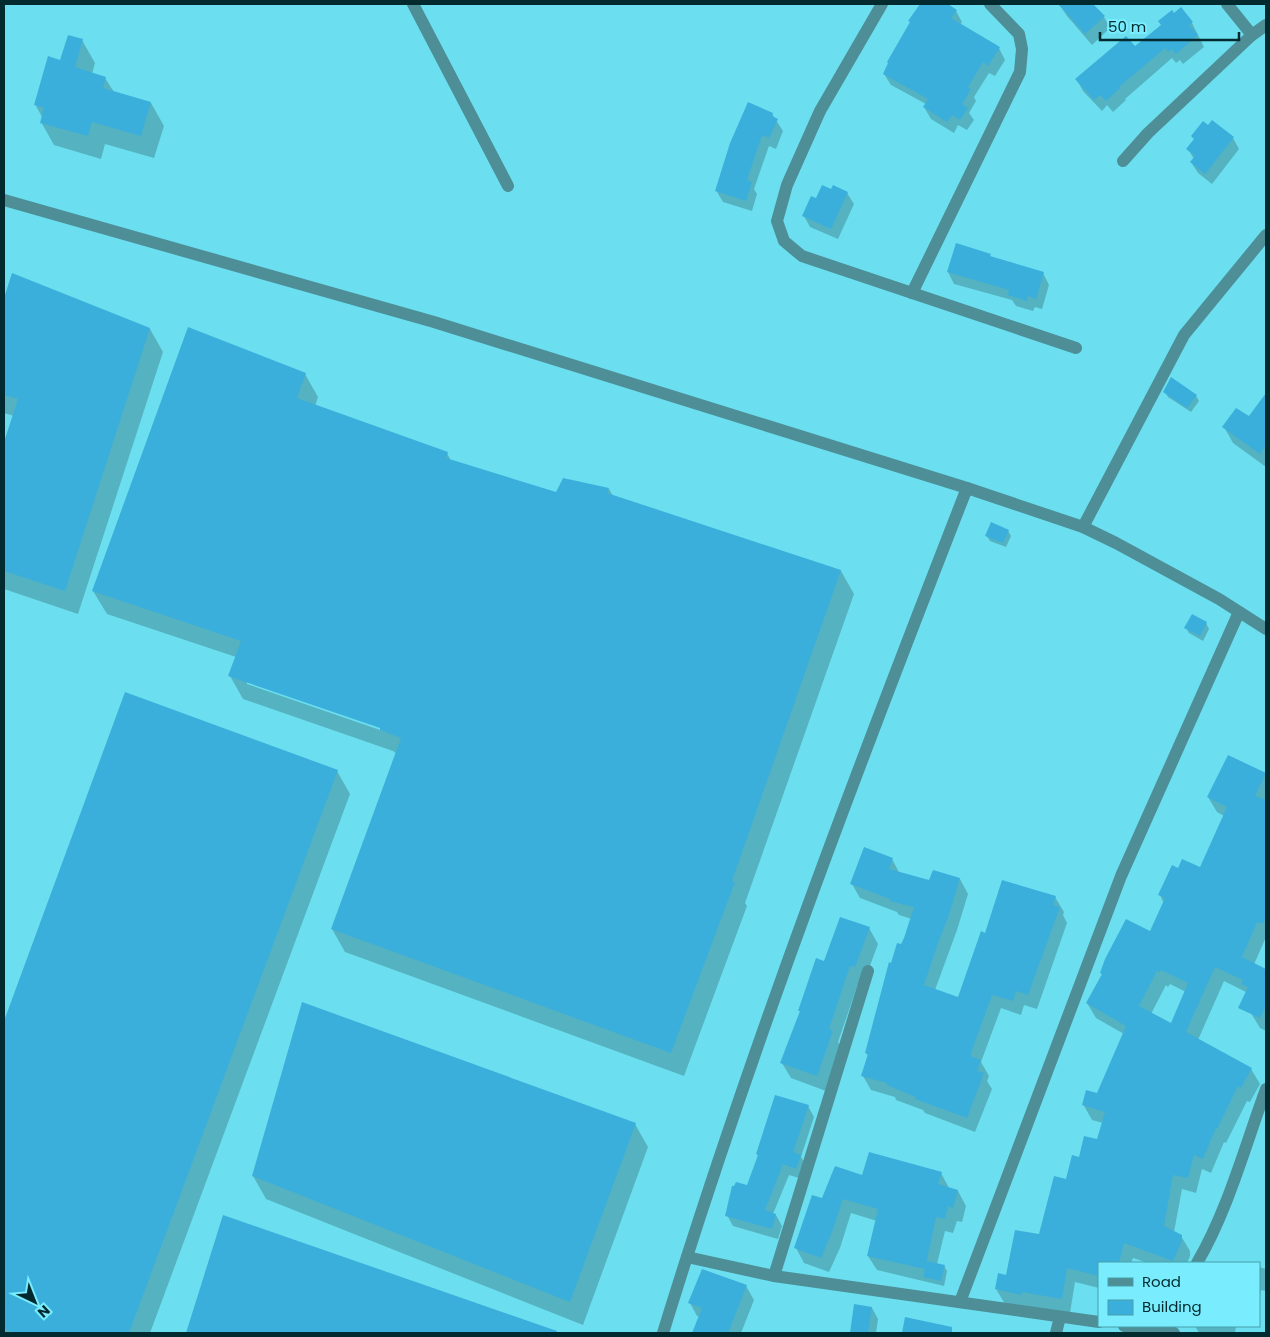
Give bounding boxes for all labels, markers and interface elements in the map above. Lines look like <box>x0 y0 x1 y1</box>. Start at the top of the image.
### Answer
scale bar <box>1100 10 1239 42</box>
text: 50 m <box>1108 16 1146 37</box>
legend <box>1098 1262 1260 1327</box>
text: Road <box>1142 1271 1181 1292</box>
north arrow <box>10 1277 60 1327</box>
text: Building <box>1142 1296 1202 1317</box>
text: N <box>33 1301 55 1322</box>

